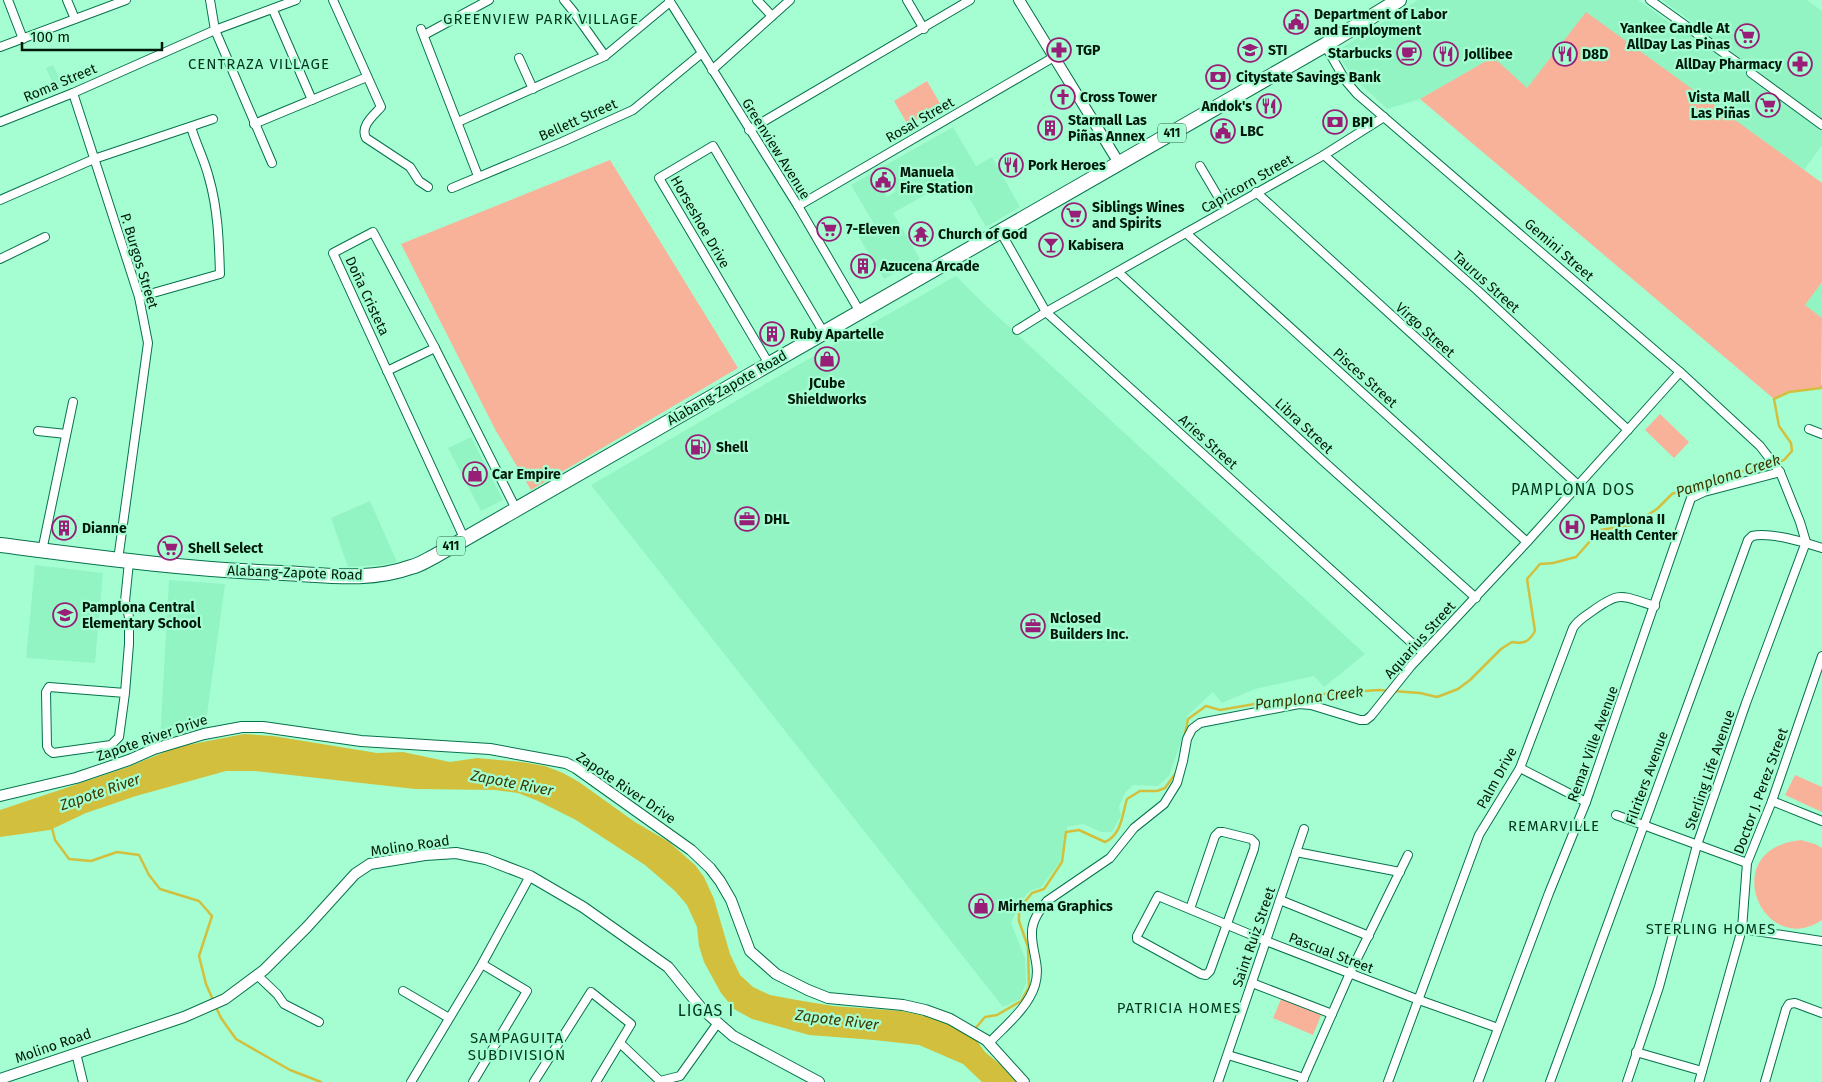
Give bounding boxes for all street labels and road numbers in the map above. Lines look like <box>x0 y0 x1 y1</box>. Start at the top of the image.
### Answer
street label: Roma Street <box>21 60 100 106</box>
street label: Rosal Street <box>883 93 958 146</box>
street label: Bellett Street <box>536 95 621 145</box>
street label: Greenview Avenue <box>738 95 814 203</box>
road number: 411 <box>1158 124 1186 142</box>
street label: Capricorn Street <box>1198 150 1297 217</box>
street label: Horseshoe Drive <box>667 173 733 271</box>
street label: P. Burgos Street <box>116 211 162 312</box>
street label: Gemini Street <box>1521 215 1598 285</box>
street label: Taurus Street <box>1449 248 1524 317</box>
street label: Doña Cristeta <box>341 254 393 338</box>
street label: Virgo Street <box>1392 299 1459 362</box>
street label: Pisces Street <box>1329 345 1401 412</box>
street label: Alabang-Zapote Road <box>664 347 790 429</box>
street label: Libra Street <box>1271 395 1337 458</box>
street label: Aries Street <box>1175 411 1242 473</box>
road number: 411 <box>437 536 465 556</box>
street label: Alabang-Zapote Road <box>227 562 363 584</box>
street label: Aquarius Street <box>1381 597 1460 682</box>
street label: Remar Ville Avenue <box>1564 684 1622 804</box>
street label: Sterling Life Avenue <box>1681 708 1739 832</box>
street label: Zapote River Drive <box>94 711 210 765</box>
street label: Doctor J. Perez Street <box>1730 725 1792 856</box>
street label: Filriters Avenue <box>1622 729 1672 827</box>
street label: Palm Drive <box>1473 744 1521 812</box>
street label: Zapote River Drive <box>573 748 679 828</box>
street label: Molino Road <box>369 832 451 860</box>
street label: Saint Ruiz Street <box>1229 884 1279 989</box>
street label: Pascual Street <box>1286 929 1377 977</box>
street label: Molino Road <box>13 1025 93 1067</box>

